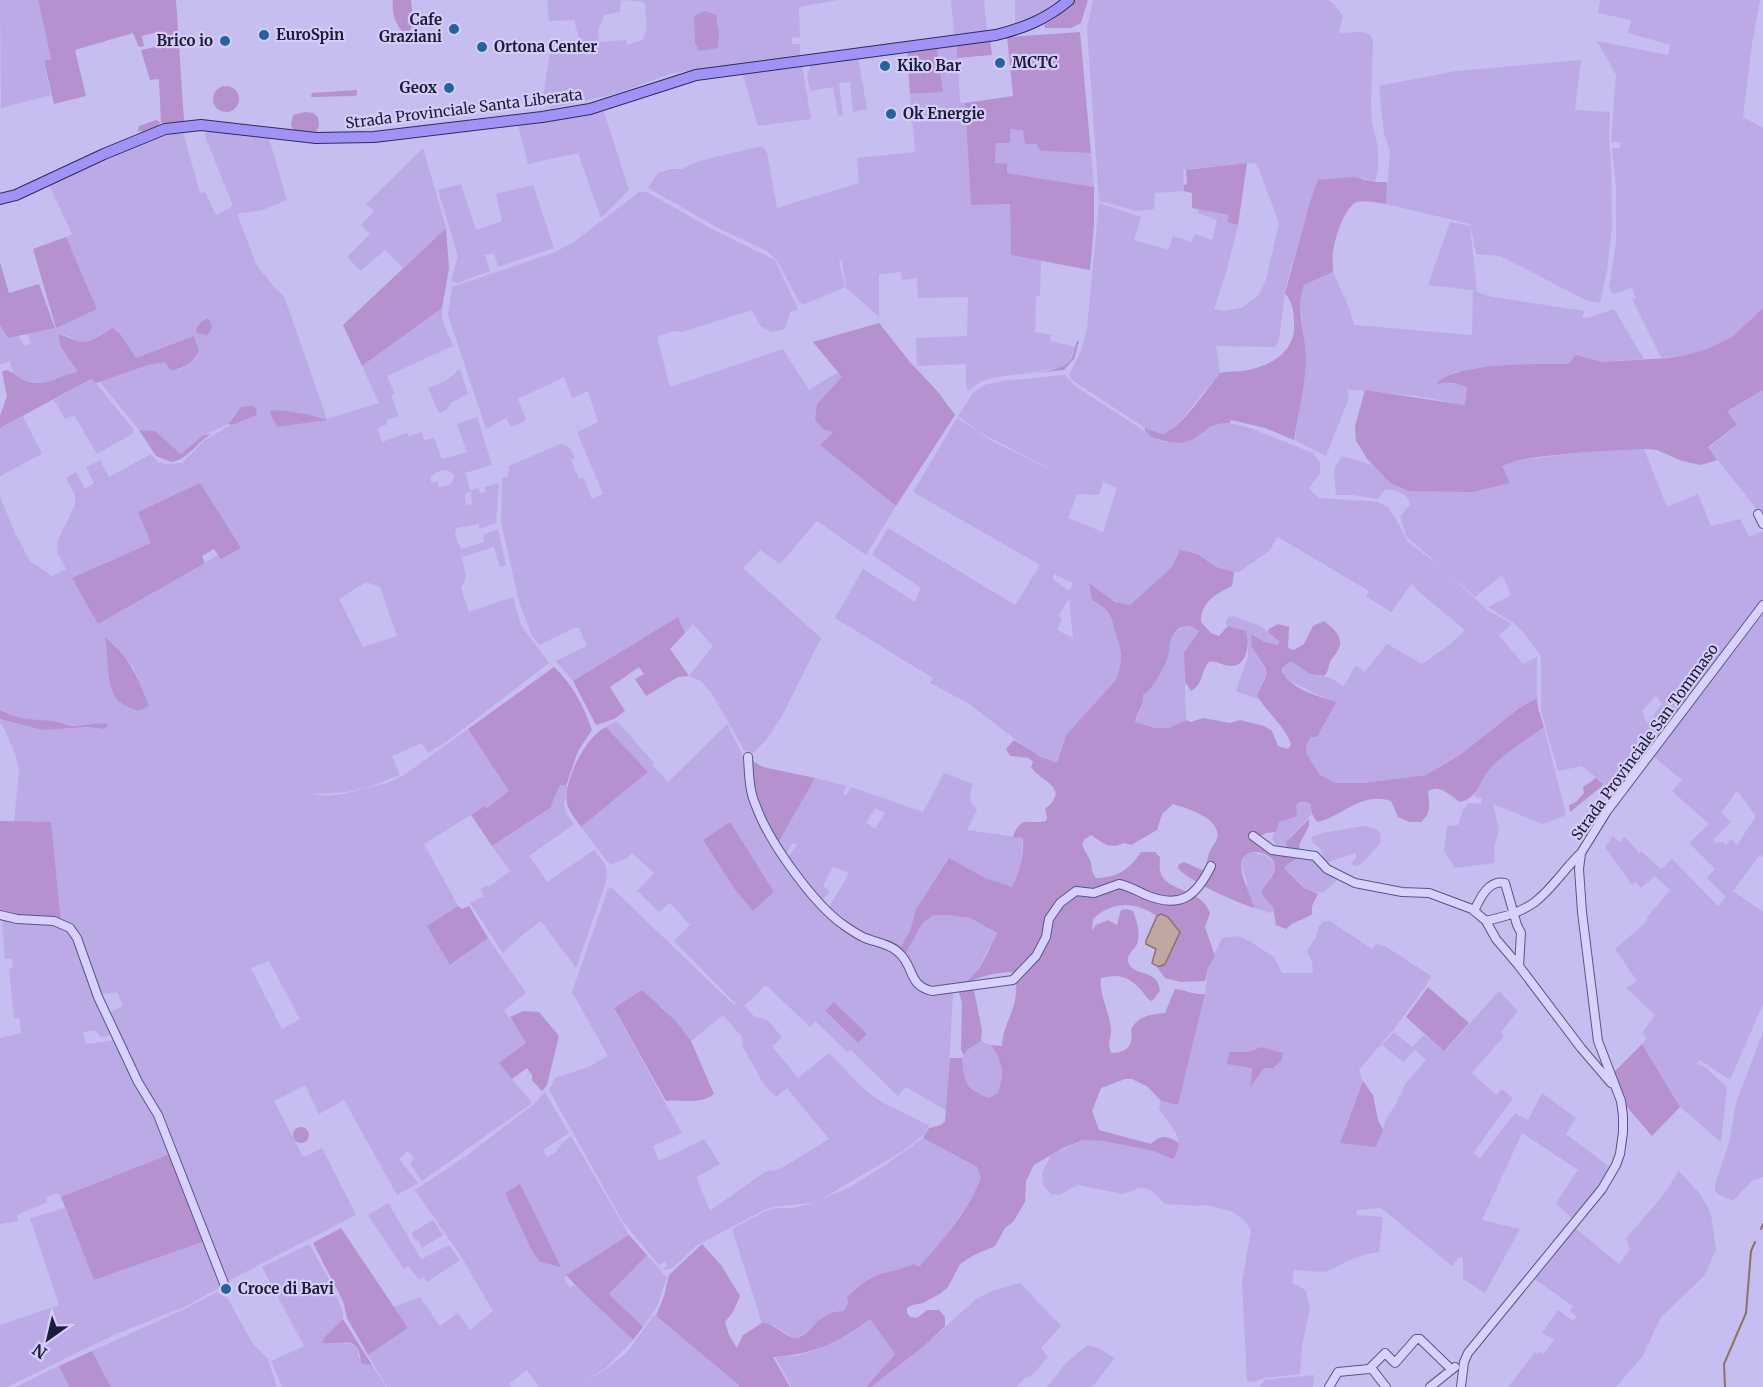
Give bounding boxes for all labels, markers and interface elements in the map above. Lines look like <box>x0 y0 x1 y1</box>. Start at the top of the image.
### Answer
place label: Cafe Graziani <box>379 10 442 46</box>
marker: Cafe Graziani <box>447 22 461 36</box>
place label: EuroSpin <box>276 25 344 44</box>
marker: EuroSpin <box>257 28 271 42</box>
place label: Brico io <box>156 31 213 50</box>
marker: Brico io <box>218 34 232 48</box>
place label: Ortona Center <box>494 37 597 56</box>
marker: Ortona Center <box>475 40 489 54</box>
place label: MCTC <box>1012 53 1058 72</box>
place label: Kiko Bar <box>897 56 961 75</box>
marker: MCTC <box>993 56 1007 70</box>
marker: Kiko Bar <box>878 59 892 73</box>
place label: Geox <box>400 78 438 97</box>
marker: Geox <box>442 81 456 95</box>
street label: Strada Provinciale Santa Liberata <box>344 85 584 132</box>
place label: Ok Energie <box>903 104 985 123</box>
marker: Ok Energie <box>884 107 898 121</box>
street label: Strada Provinciale San Tommaso <box>1567 640 1722 844</box>
place label: Croce di Bavi <box>238 1279 334 1298</box>
marker: Croce di Bavi <box>219 1282 233 1296</box>
north arrow <box>18 1309 78 1369</box>
text: N <box>28 1339 50 1363</box>

